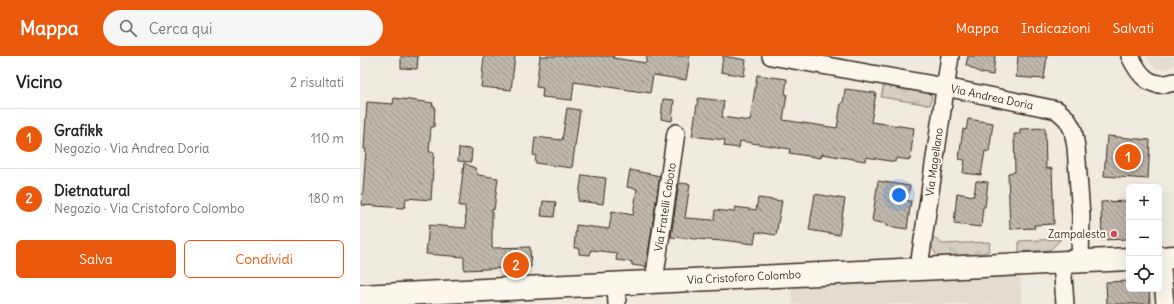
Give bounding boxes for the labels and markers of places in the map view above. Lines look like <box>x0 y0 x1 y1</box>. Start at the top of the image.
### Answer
pin: 1 <box>1115 142 1141 172</box>
place label: Zampalesta <box>1048 227 1106 241</box>
marker: Zampalesta <box>1109 229 1119 239</box>
pin: 2 <box>503 250 529 280</box>

